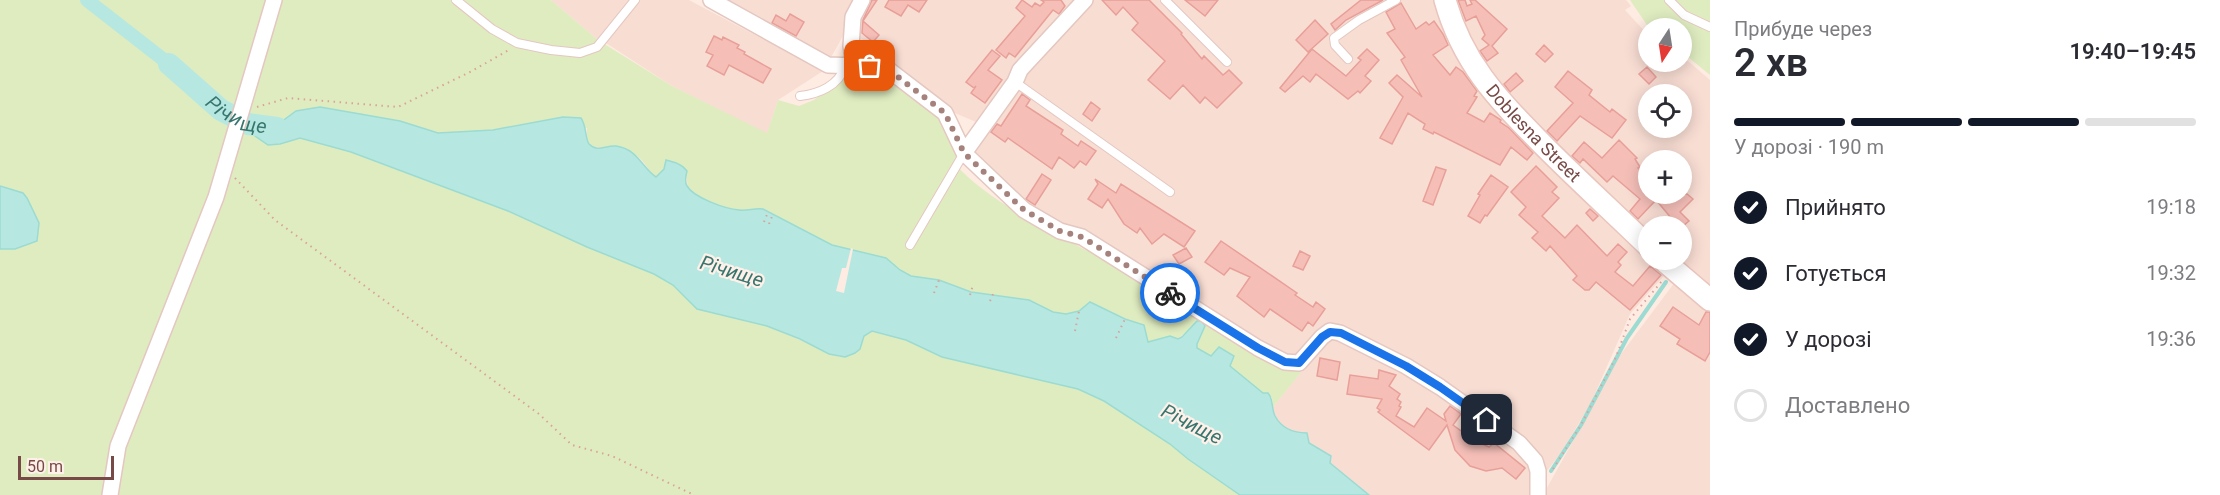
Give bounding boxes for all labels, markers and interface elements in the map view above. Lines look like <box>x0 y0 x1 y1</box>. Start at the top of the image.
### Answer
text: Прибуде через <box>1734 17 1872 41</box>
north arrow <box>1638 18 1692 72</box>
map controls <box>1638 18 1692 270</box>
text: 19:40–19:45 <box>2069 39 2196 64</box>
pin <box>844 40 895 91</box>
text: 2 хв <box>1734 40 1808 86</box>
icon: bag <box>853 49 886 82</box>
street label: Doblesna Street <box>1482 80 1585 186</box>
button: locate <box>1638 84 1692 138</box>
water label: Річище <box>201 90 268 138</box>
text: У дорозі · 190 m <box>1734 135 1884 159</box>
button: + <box>1638 150 1692 204</box>
icon: check <box>1734 191 1767 224</box>
text: Прийнято <box>1785 195 1886 220</box>
text: 19:18 <box>2146 195 2196 219</box>
button: − <box>1638 216 1692 270</box>
water label: Річище <box>697 250 767 292</box>
icon: check <box>1734 257 1767 290</box>
text: Готується <box>1785 261 1886 286</box>
text: 19:32 <box>2146 261 2196 285</box>
courier <box>1140 263 1200 323</box>
icon: bike <box>1154 277 1187 310</box>
icon: check <box>1734 323 1767 356</box>
text: У дорозі <box>1785 327 1872 352</box>
text: 19:36 <box>2146 327 2196 351</box>
text: Доставлено <box>1785 393 1910 418</box>
pin <box>1461 394 1512 445</box>
water label: Річище <box>1158 399 1226 449</box>
icon: home <box>1470 403 1503 436</box>
scale bar <box>18 453 114 480</box>
text: 50 m <box>27 457 63 476</box>

